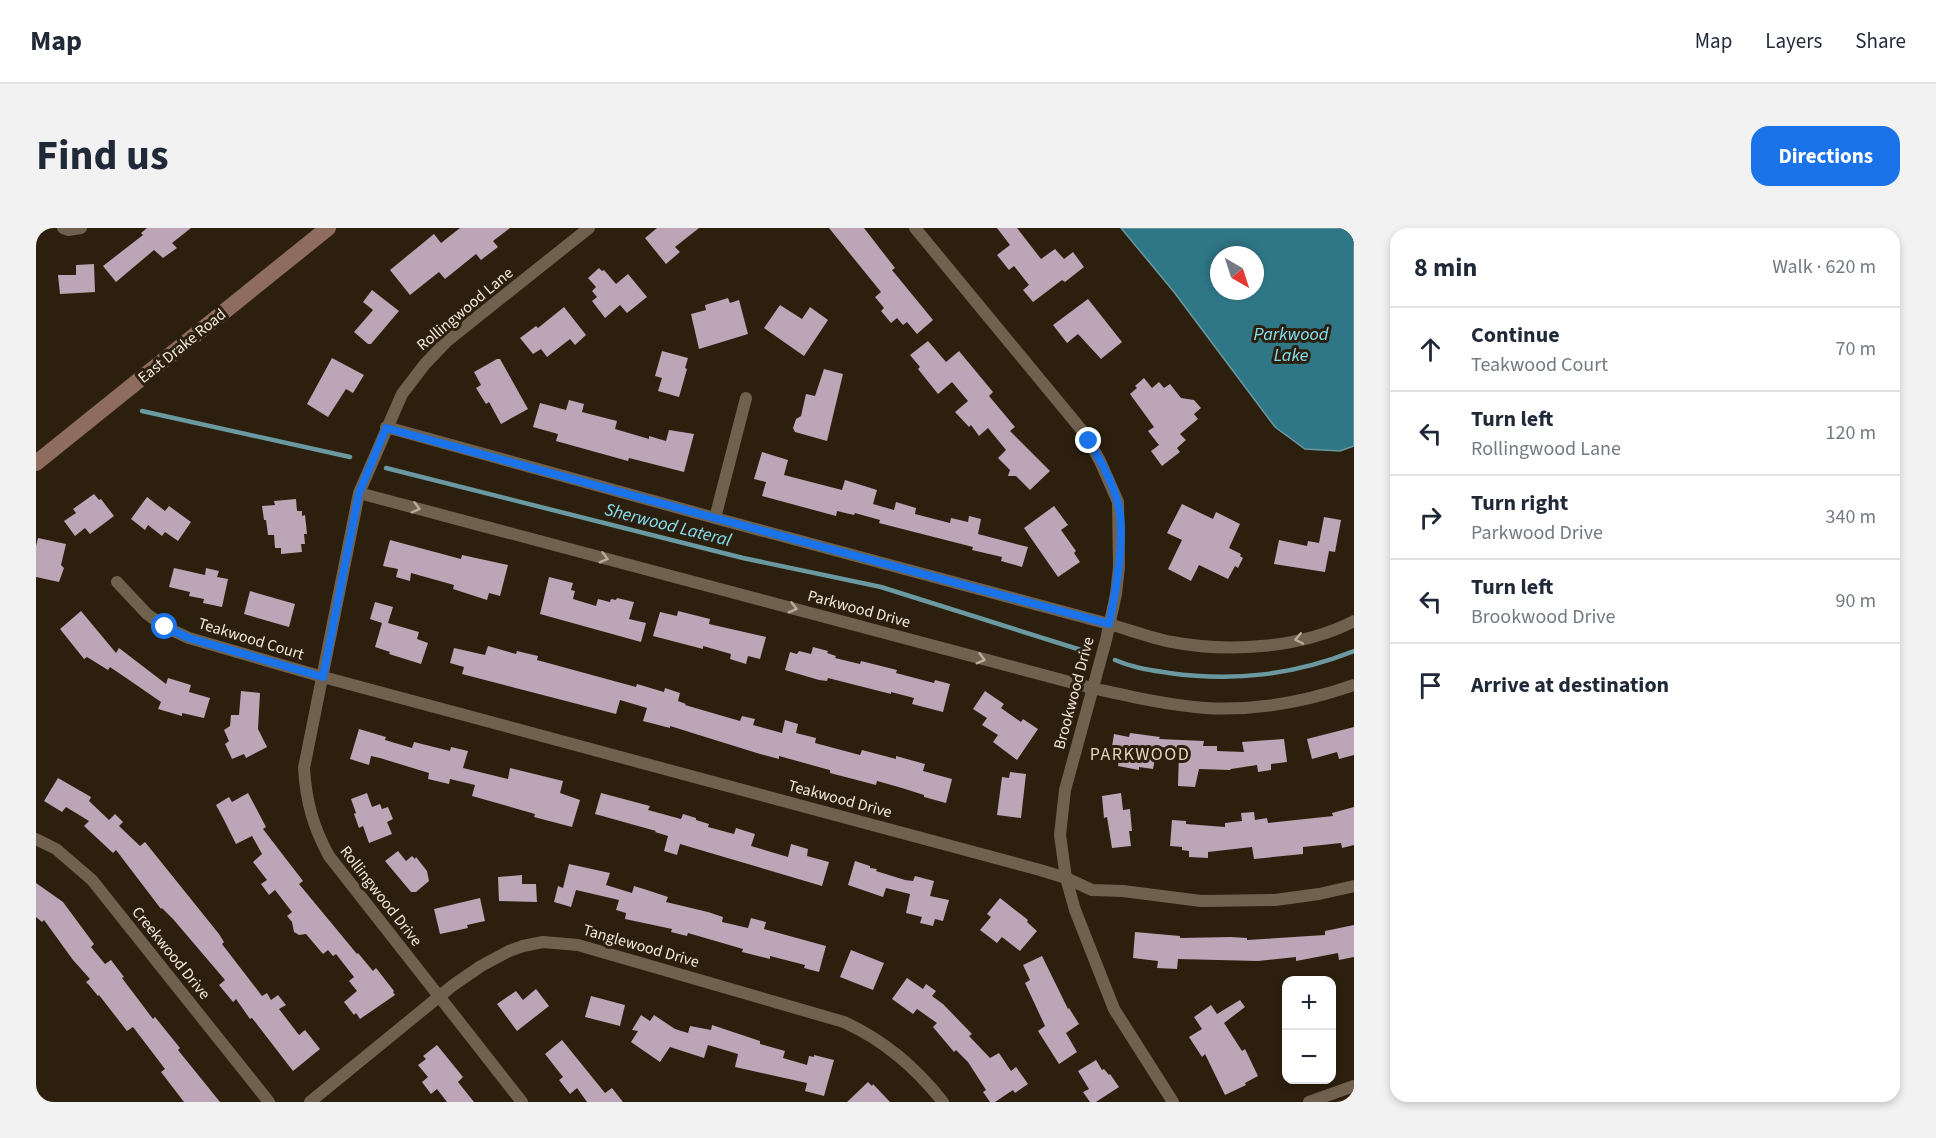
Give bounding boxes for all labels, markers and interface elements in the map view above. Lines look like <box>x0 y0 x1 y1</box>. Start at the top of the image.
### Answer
text: Map <box>30 21 82 61</box>
text: Map <box>1695 26 1732 56</box>
text: Layers <box>1765 26 1822 56</box>
text: Share <box>1855 26 1906 56</box>
text: Find us <box>36 126 169 186</box>
button: Directions <box>1751 126 1900 186</box>
north arrow <box>1210 246 1264 300</box>
text: 8 min <box>1414 249 1477 286</box>
text: Walk · 620 m <box>1772 253 1876 281</box>
street label: Rollingwood Lane <box>412 262 518 356</box>
street label: East Drake Road <box>133 304 231 388</box>
text: Continue <box>1471 319 1560 351</box>
water label: Parkwood Lake <box>1254 322 1329 368</box>
icon: ahead <box>1414 333 1447 366</box>
text: 70 m <box>1836 335 1876 363</box>
text: Teakwood Court <box>1471 351 1608 379</box>
text: Turn left <box>1471 403 1553 435</box>
icon: left <box>1414 417 1447 450</box>
text: 120 m <box>1826 419 1876 447</box>
route end <box>1075 427 1101 453</box>
text: Rollingwood Lane <box>1471 435 1621 463</box>
text: Turn right <box>1471 487 1568 519</box>
water label: Sherwood Lateral <box>602 497 735 553</box>
one-way arrow <box>410 501 421 513</box>
icon: right <box>1414 501 1447 534</box>
text: 340 m <box>1826 503 1876 531</box>
text: Parkwood Drive <box>1471 519 1603 547</box>
one-way arrow <box>599 551 609 564</box>
text: Turn left <box>1471 571 1553 603</box>
street label: Parkwood Drive <box>805 585 913 633</box>
icon: left <box>1414 585 1447 618</box>
text: 90 m <box>1836 587 1876 615</box>
one-way arrow <box>787 601 797 614</box>
text: Brookwood Drive <box>1471 603 1616 631</box>
street label: Teakwood Court <box>195 612 307 666</box>
route start <box>151 613 177 639</box>
one-way arrow <box>1294 632 1304 645</box>
street label: Brookwood Drive <box>1048 634 1100 752</box>
one-way arrow <box>976 651 986 664</box>
icon: arrive <box>1414 669 1447 702</box>
text: Arrive at destination <box>1471 669 1669 701</box>
district label: PARKWOOD <box>1090 742 1190 767</box>
street label: Teakwood Drive <box>786 775 894 823</box>
street label: Rollingwood Drive <box>335 841 427 951</box>
street label: Creekwood Drive <box>127 902 215 1004</box>
street label: Tanglewood Drive <box>580 919 702 973</box>
map controls <box>1282 976 1336 1084</box>
button: + <box>1282 976 1336 1030</box>
button: − <box>1282 1030 1336 1084</box>

